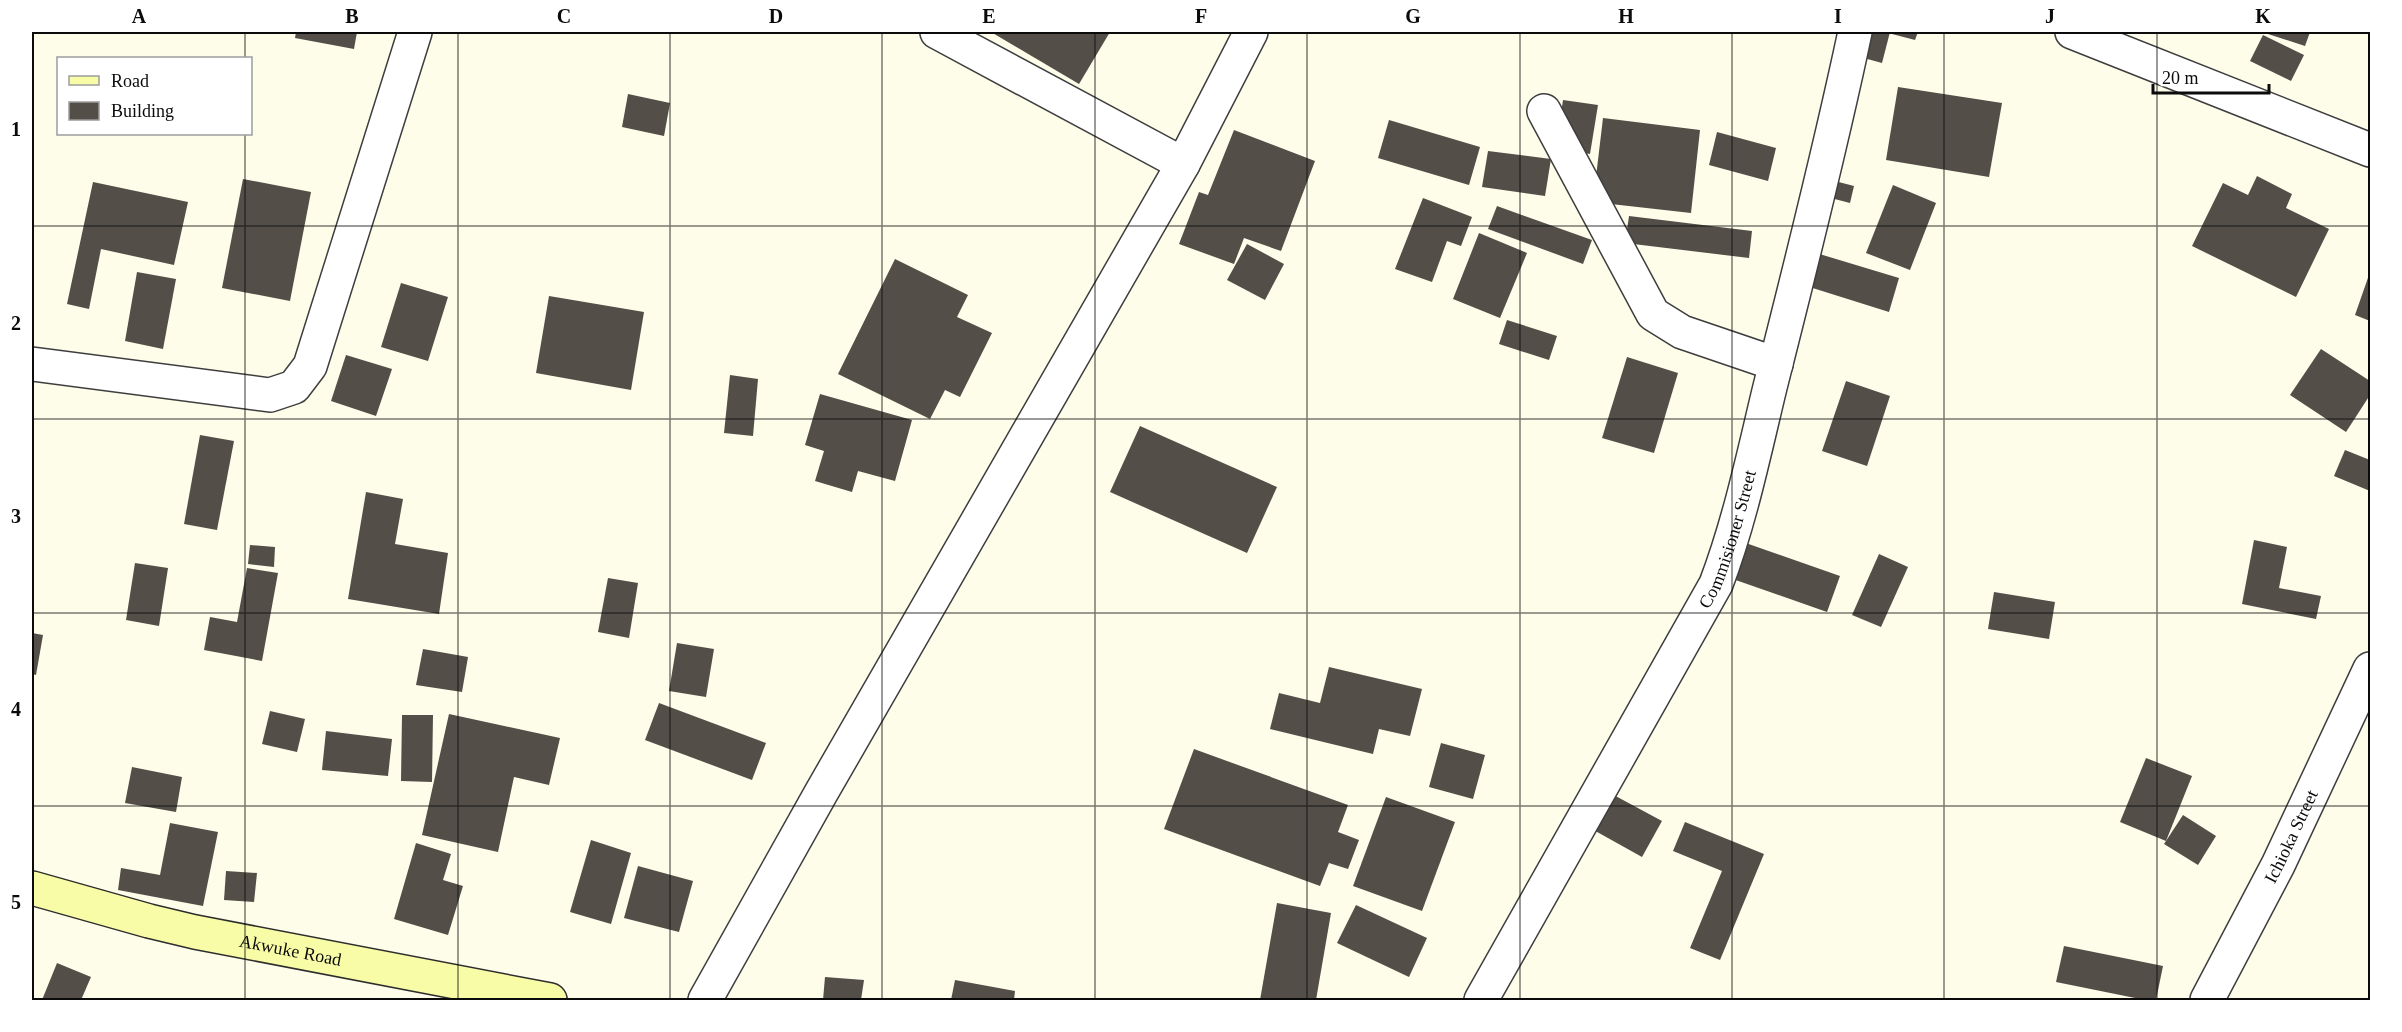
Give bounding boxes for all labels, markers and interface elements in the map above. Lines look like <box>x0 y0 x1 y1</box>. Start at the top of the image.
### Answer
text: A <box>132 5 147 27</box>
text: B <box>345 5 359 27</box>
text: C <box>557 5 571 27</box>
text: D <box>769 5 783 27</box>
text: E <box>982 5 996 27</box>
text: F <box>1195 5 1207 27</box>
text: G <box>1405 5 1421 27</box>
text: H <box>1618 5 1634 27</box>
text: I <box>1834 5 1842 27</box>
text: J <box>2045 5 2055 27</box>
text: K <box>2255 5 2271 27</box>
legend <box>57 57 252 135</box>
scale bar <box>2153 57 2268 95</box>
text: 20 m <box>2162 68 2199 88</box>
text: Road <box>111 71 149 91</box>
text: Building <box>111 101 174 121</box>
text: 1 <box>11 118 21 140</box>
text: 2 <box>11 312 21 334</box>
street label: Commisioner Street <box>1694 468 1760 612</box>
text: 3 <box>11 505 21 527</box>
text: 4 <box>11 698 21 720</box>
street label: Ichioka Street <box>2260 787 2322 886</box>
text: 5 <box>11 891 21 913</box>
street label: Akwuke Road <box>238 931 343 970</box>

